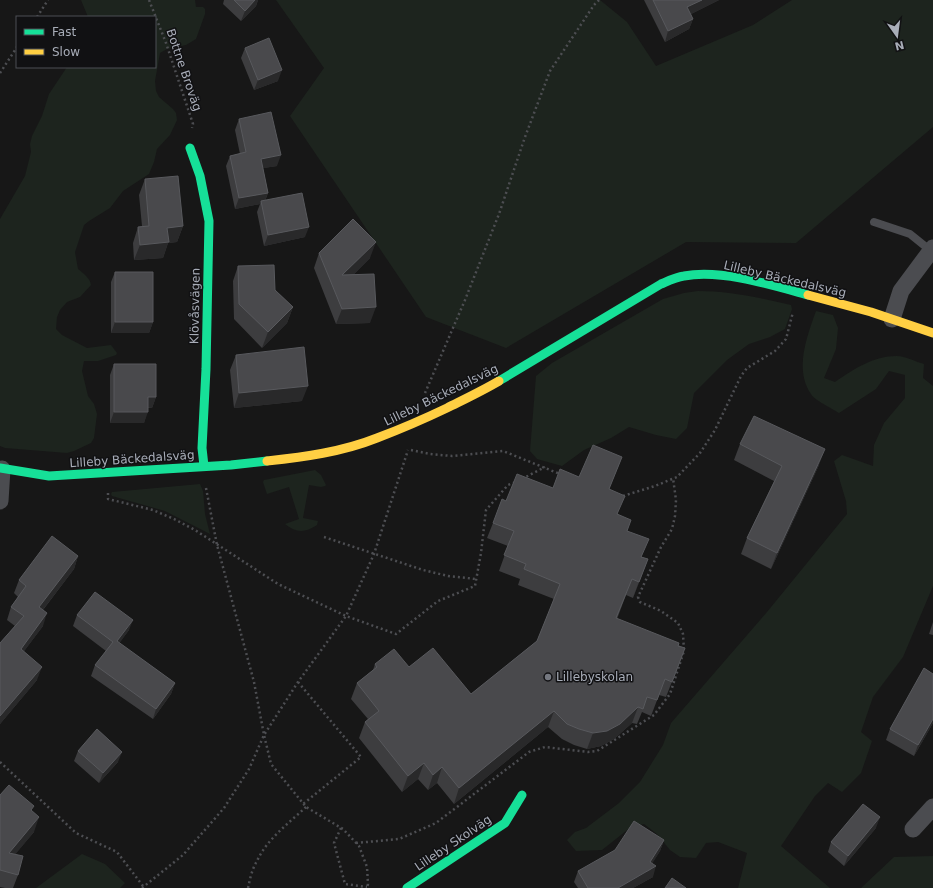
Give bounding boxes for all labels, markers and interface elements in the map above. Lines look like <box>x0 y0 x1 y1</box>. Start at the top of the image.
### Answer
legend <box>16 16 156 68</box>
north arrow <box>877 16 917 56</box>
text: Fast <box>52 25 76 39</box>
street label: Bottne Broväg <box>163 27 205 113</box>
text: N <box>893 38 905 53</box>
text: Slow <box>52 45 80 59</box>
street label: Lilleby Bäckedalsväg <box>722 258 848 300</box>
street label: Klövåsvägen <box>187 268 203 344</box>
street label: Lilleby Bäckedalsväg <box>382 361 500 429</box>
street label: Lilleby Bäckedalsväg <box>69 448 195 470</box>
place label: Lillebyskolan <box>556 670 633 684</box>
marker: Lillebyskolan <box>543 672 553 682</box>
street label: Lilleby Skolväg <box>412 812 494 874</box>

